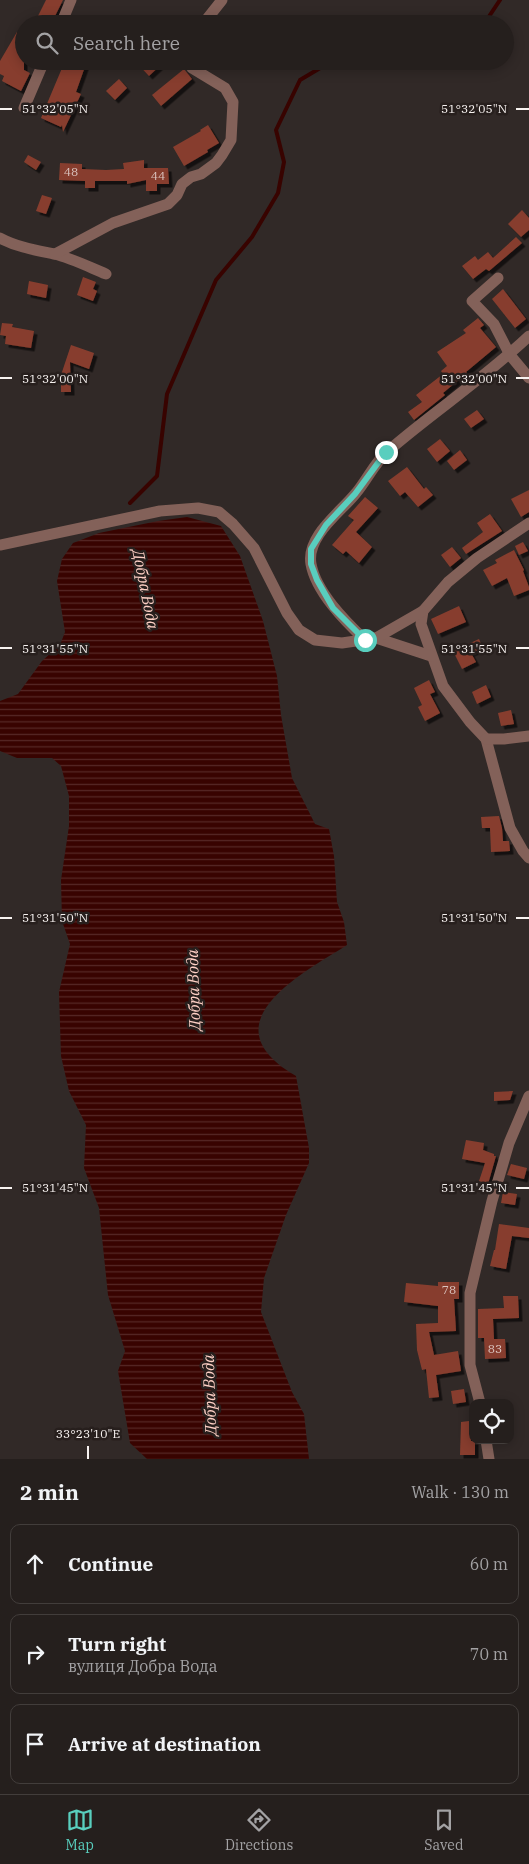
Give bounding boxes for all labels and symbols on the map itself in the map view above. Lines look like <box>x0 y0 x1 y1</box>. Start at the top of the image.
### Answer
text: 51°32'05"N <box>22 101 88 116</box>
text: 51°32'05"N <box>441 101 507 116</box>
house number: 48 <box>64 164 78 179</box>
house number: 44 <box>151 168 165 183</box>
text: 51°32'00"N <box>22 371 88 386</box>
text: 51°32'00"N <box>441 371 507 386</box>
route end <box>375 441 398 464</box>
water label: Добра Вода <box>128 545 164 631</box>
route start <box>354 629 377 652</box>
text: 51°31'55"N <box>22 641 88 656</box>
text: 51°31'55"N <box>441 641 507 656</box>
text: 51°31'50"N <box>22 910 88 925</box>
text: 51°31'50"N <box>441 910 507 925</box>
water label: Добра Вода <box>182 949 204 1033</box>
text: 51°31'45"N <box>22 1180 88 1195</box>
text: 51°31'45"N <box>441 1180 507 1195</box>
house number: 78 <box>442 1282 456 1297</box>
house number: 83 <box>488 1341 502 1356</box>
water label: Добра Вода <box>198 1354 220 1438</box>
text: 33°23'10"E <box>56 1426 120 1441</box>

